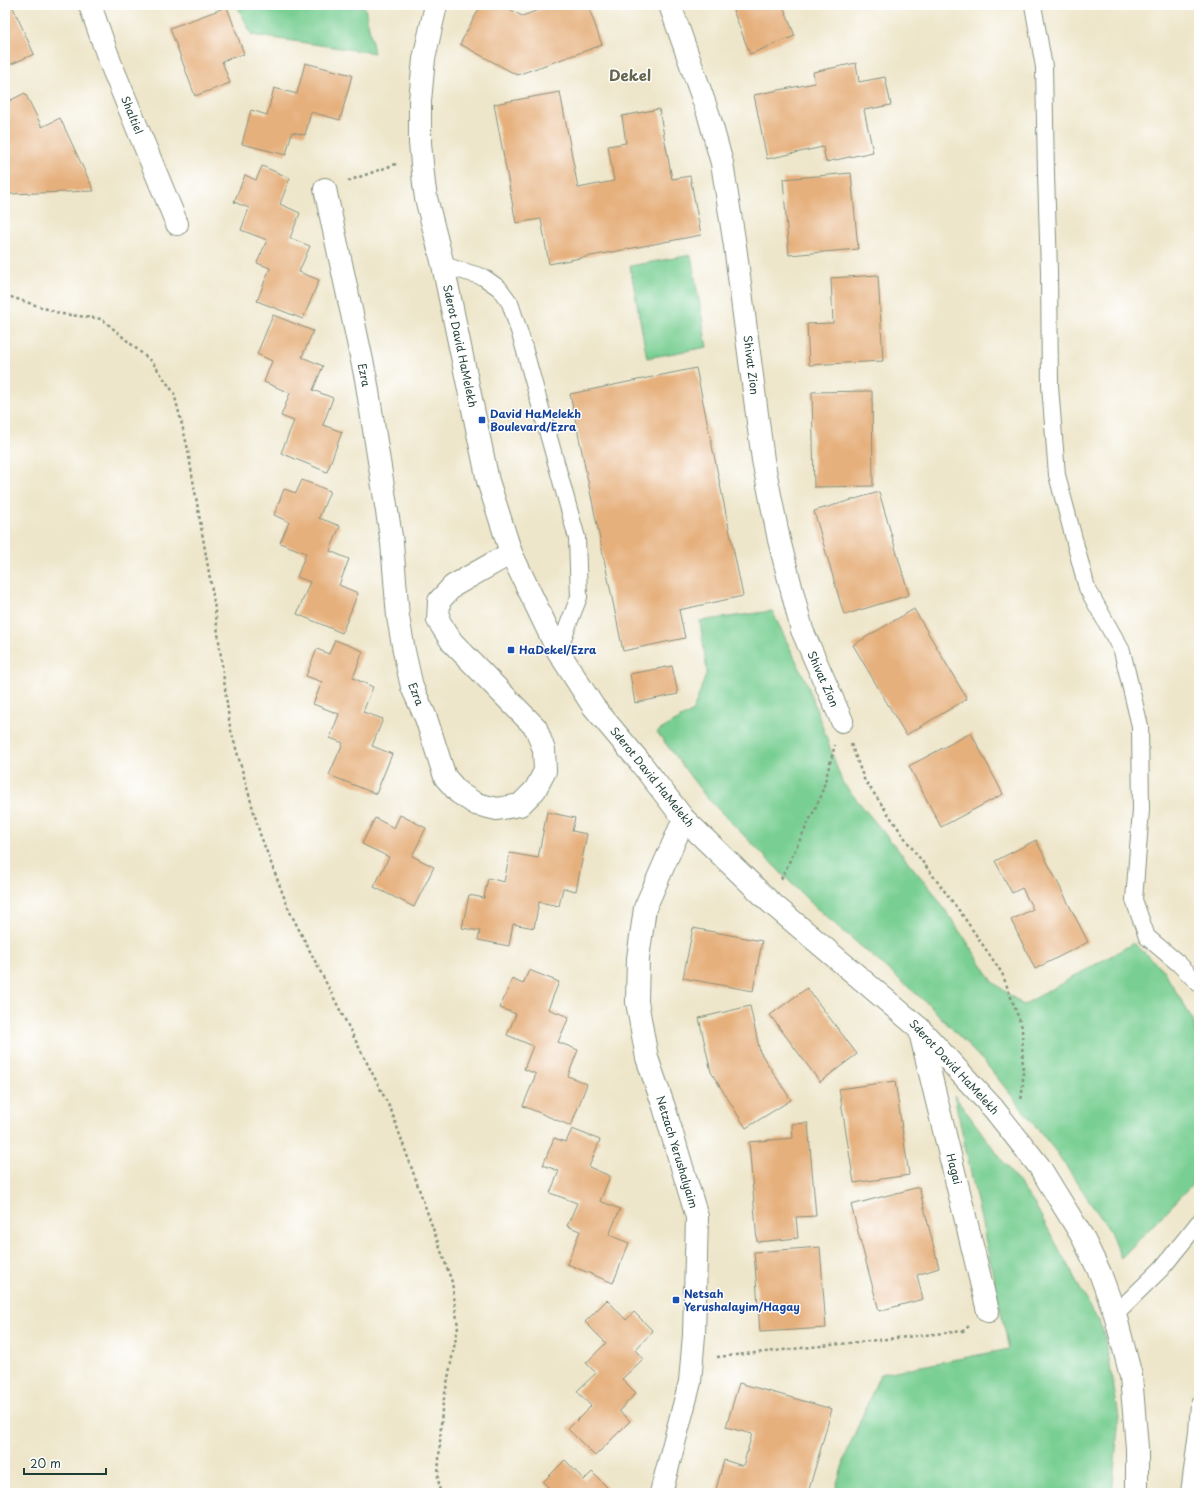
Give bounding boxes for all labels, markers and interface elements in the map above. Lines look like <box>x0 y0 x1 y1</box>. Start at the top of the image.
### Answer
district label: Dekel <box>609 63 651 86</box>
street label: Shaltiel <box>117 93 148 136</box>
street label: Sderot David HaMelekh <box>439 283 482 409</box>
street label: Shivat Zion <box>739 334 764 396</box>
street label: Ezra <box>354 362 375 388</box>
place label: David HaMelekh Boulevard/Ezra <box>490 405 581 435</box>
marker: David HaMelekh Boulevard/Ezra <box>477 415 487 425</box>
place label: HaDekel/Ezra <box>519 641 597 658</box>
marker: HaDekel/Ezra <box>506 645 516 655</box>
street label: Shivat Zion <box>804 648 843 710</box>
street label: Ezra <box>404 680 429 708</box>
street label: Sderot David HaMelekh <box>606 723 698 831</box>
street label: Sderot David HaMelekh <box>905 1015 1003 1118</box>
street label: Netzach Yerushalyaim <box>652 1094 703 1210</box>
street label: Hagai <box>942 1152 967 1186</box>
place label: Netsah Yerushalayim/Hagay <box>684 1285 800 1315</box>
marker: Netsah Yerushalayim/Hagay <box>671 1295 681 1305</box>
scale bar <box>24 1450 106 1476</box>
text: 20 m <box>30 1454 61 1472</box>

